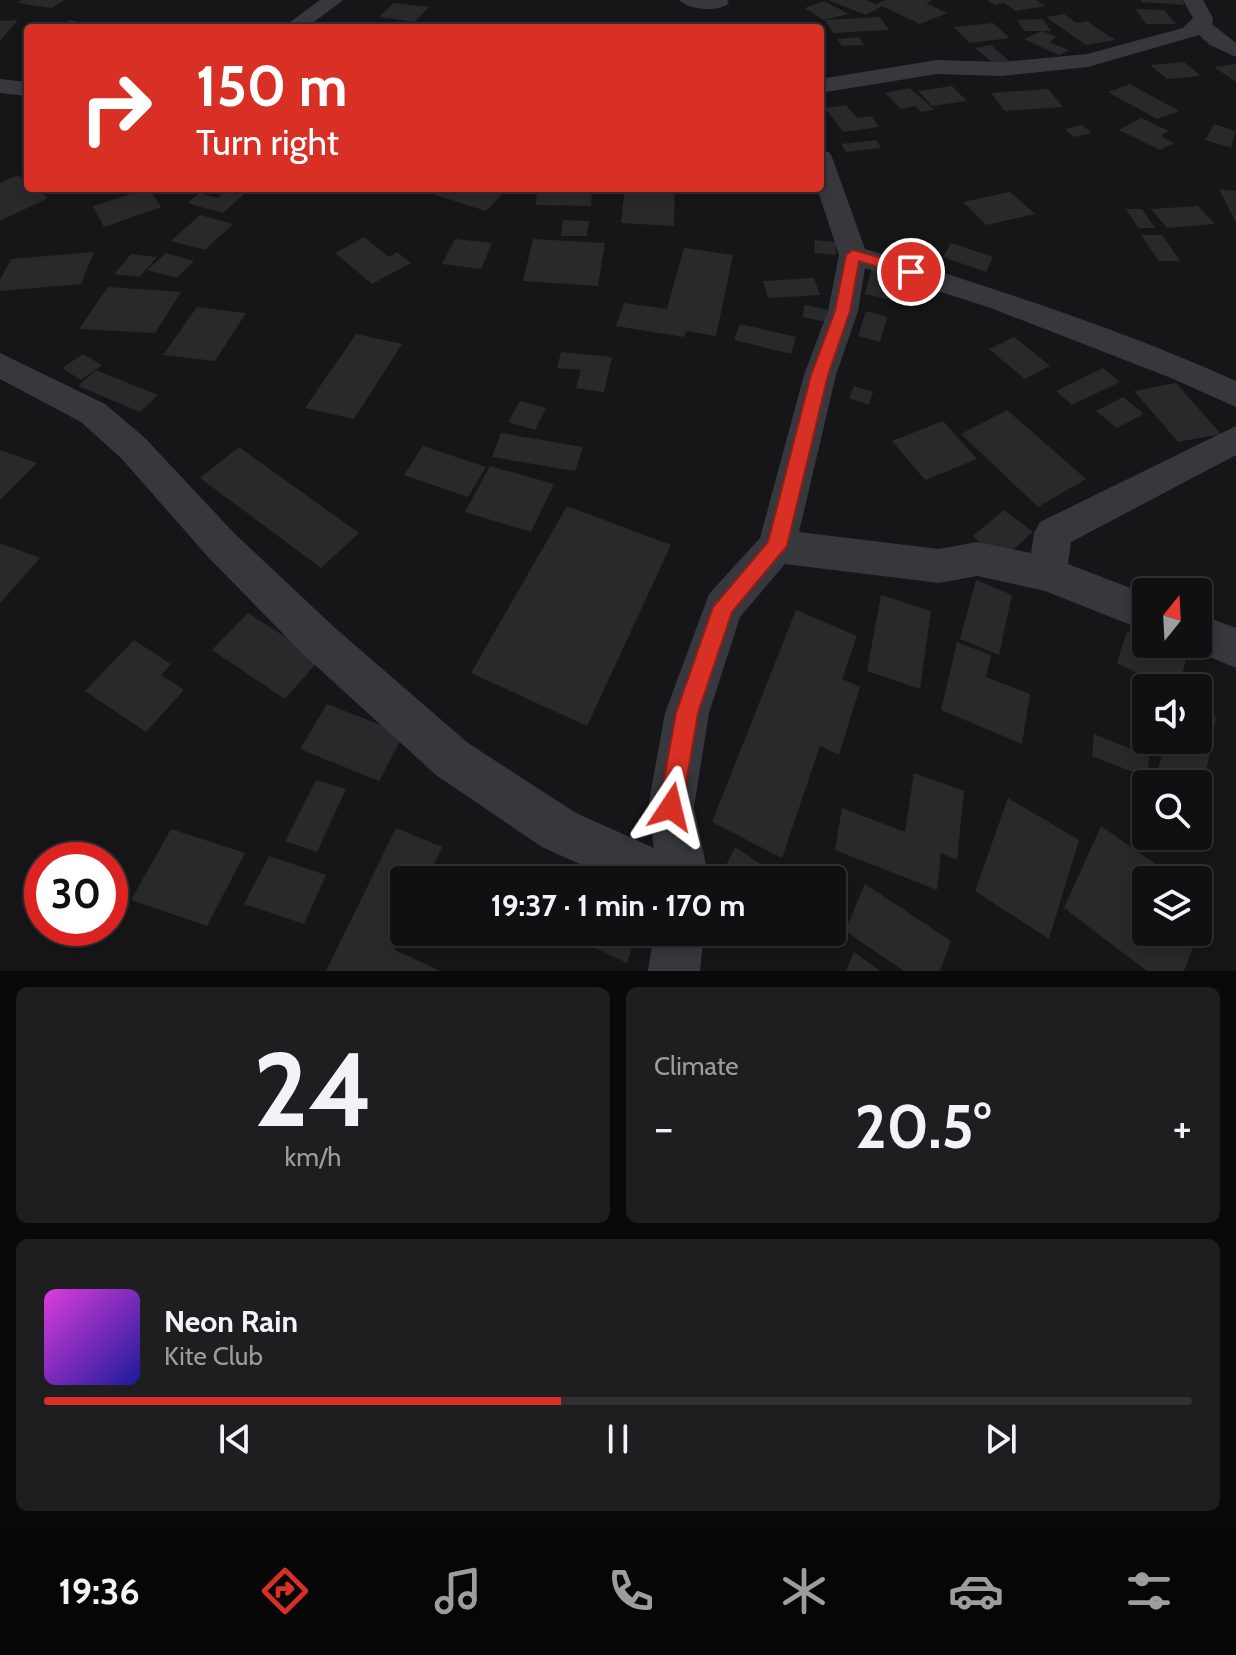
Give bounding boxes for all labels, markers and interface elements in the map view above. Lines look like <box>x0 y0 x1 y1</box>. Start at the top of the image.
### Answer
text: 150 m <box>196 52 348 120</box>
icon: right <box>64 56 168 160</box>
text: Turn right <box>196 120 339 164</box>
pin <box>877 238 945 306</box>
icon: arrive <box>889 250 933 294</box>
north arrow <box>1132 578 1212 658</box>
map controls <box>1132 578 1212 946</box>
button: sound <box>1132 674 1212 754</box>
position arrow <box>629 765 713 849</box>
button: search <box>1132 770 1212 850</box>
speed limit sign: 30 <box>24 842 128 946</box>
button: layers <box>1132 866 1212 946</box>
text: 19:37 · 1 min · 170 m <box>491 887 745 924</box>
text: 24 <box>253 1026 373 1152</box>
text: Climate <box>654 1050 739 1082</box>
text: 20.5° <box>855 1090 991 1163</box>
text: − <box>654 1101 673 1154</box>
text: + <box>1173 1101 1192 1154</box>
text: km/h <box>285 1141 341 1173</box>
text: Neon Rain <box>164 1303 298 1340</box>
text: Kite Club <box>164 1340 263 1372</box>
icon: previous <box>213 1417 257 1461</box>
icon: pause <box>596 1417 640 1461</box>
icon: next <box>979 1417 1023 1461</box>
icon: directions <box>257 1563 313 1619</box>
icon: music <box>430 1563 486 1619</box>
icon: phone <box>603 1563 659 1619</box>
icon: climate <box>776 1563 832 1619</box>
icon: car <box>948 1563 1004 1619</box>
icon: filters <box>1121 1563 1177 1619</box>
text: 19:36 <box>58 1569 140 1613</box>

